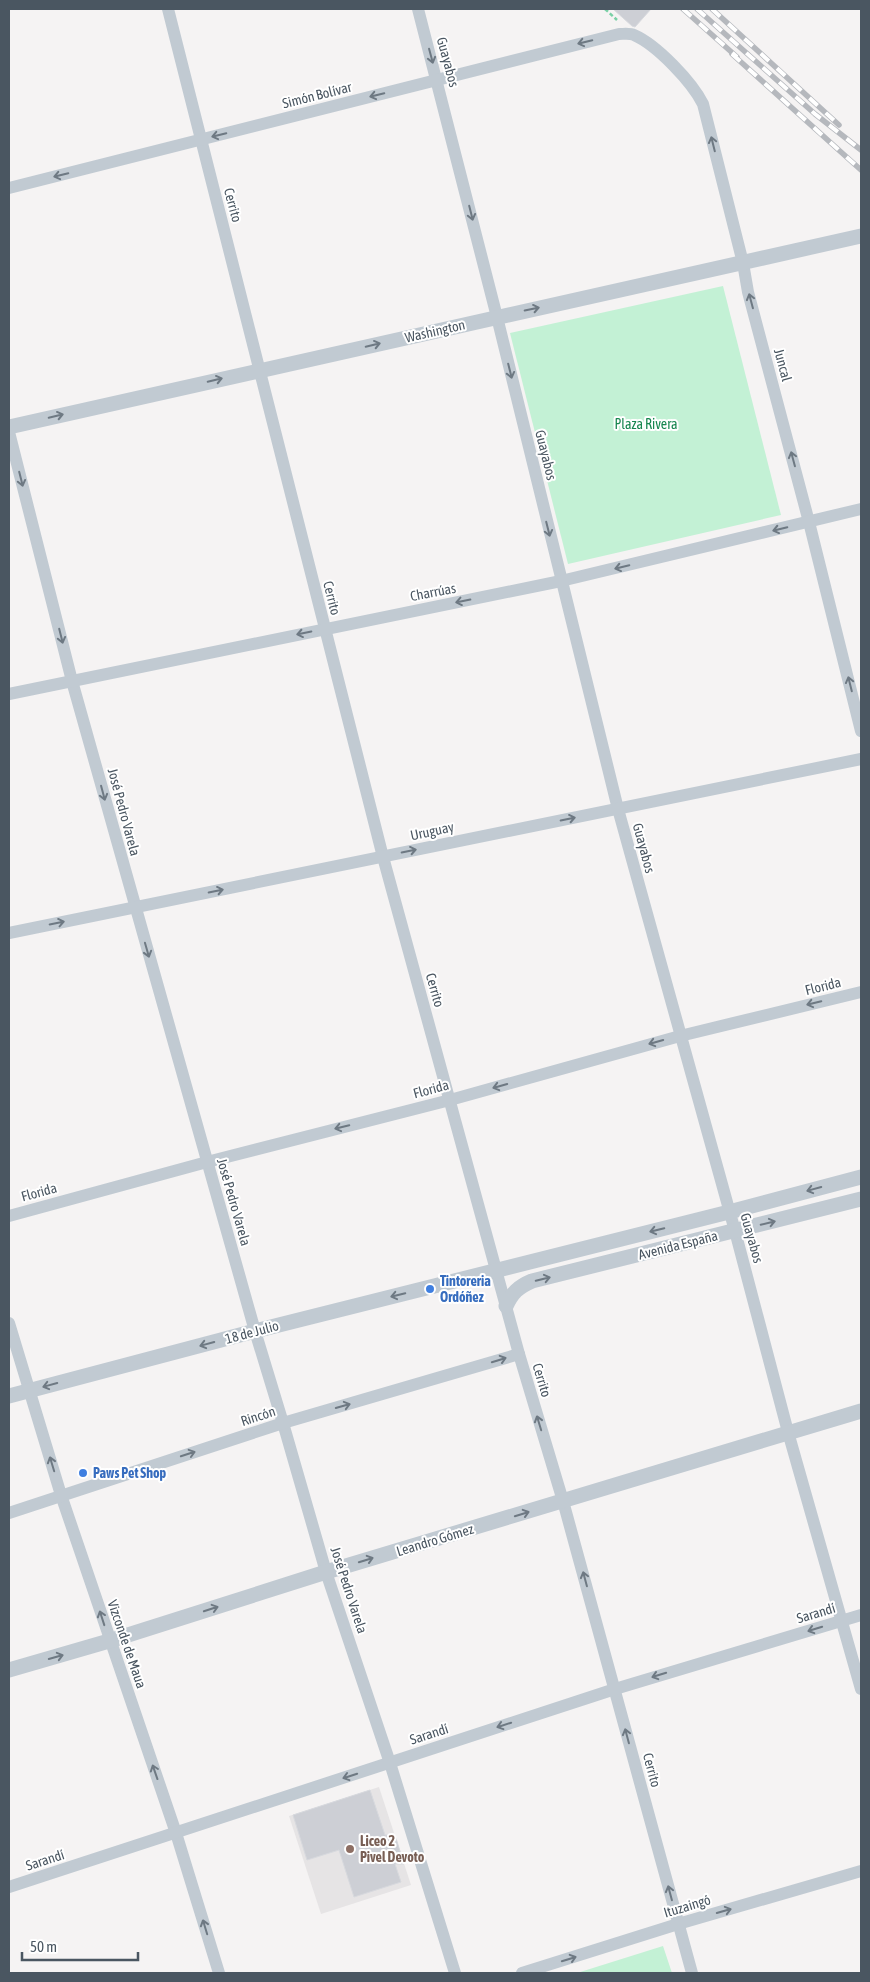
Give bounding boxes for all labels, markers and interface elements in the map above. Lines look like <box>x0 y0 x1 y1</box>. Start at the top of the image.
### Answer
street label: Guayabos <box>434 35 462 89</box>
one-way arrow <box>578 38 594 48</box>
one-way arrow <box>426 47 436 63</box>
street label: Simón Bolívar <box>281 78 354 111</box>
one-way arrow <box>369 91 385 100</box>
one-way arrow <box>212 131 228 140</box>
one-way arrow <box>708 136 717 152</box>
one-way arrow <box>54 170 70 180</box>
street label: Cerrito <box>221 186 245 224</box>
one-way arrow <box>467 205 476 221</box>
one-way arrow <box>746 294 755 310</box>
one-way arrow <box>524 304 540 313</box>
street label: Washington <box>403 316 467 346</box>
one-way arrow <box>365 339 381 349</box>
street label: Juncal <box>771 347 795 383</box>
one-way arrow <box>506 362 515 378</box>
one-way arrow <box>206 375 222 384</box>
one-way arrow <box>48 411 64 420</box>
park label: Plaza Rivera <box>614 416 678 432</box>
street label: Guayabos <box>532 428 560 482</box>
one-way arrow <box>787 451 797 467</box>
one-way arrow <box>17 470 26 486</box>
one-way arrow <box>544 520 553 536</box>
one-way arrow <box>772 525 788 534</box>
one-way arrow <box>614 563 630 572</box>
street label: Cerrito <box>320 579 344 617</box>
street label: Charrúas <box>409 580 457 604</box>
one-way arrow <box>455 597 471 606</box>
one-way arrow <box>57 628 66 644</box>
one-way arrow <box>296 629 312 638</box>
one-way arrow <box>844 676 854 692</box>
street label: José Pedro Varela <box>105 766 143 858</box>
one-way arrow <box>99 785 109 801</box>
one-way arrow <box>560 814 576 823</box>
street label: Uruguay <box>409 819 456 843</box>
street label: Guayabos <box>630 821 658 875</box>
one-way arrow <box>401 846 417 856</box>
one-way arrow <box>207 886 223 895</box>
one-way arrow <box>48 918 64 928</box>
one-way arrow <box>143 941 152 957</box>
street label: Cerrito <box>423 971 447 1009</box>
street label: Florida <box>803 974 843 998</box>
one-way arrow <box>806 999 822 1008</box>
one-way arrow <box>649 1038 665 1048</box>
street label: Florida <box>411 1077 451 1101</box>
one-way arrow <box>492 1082 508 1091</box>
one-way arrow <box>335 1123 351 1133</box>
street label: José Pedro Varela <box>214 1156 254 1248</box>
street label: Florida <box>19 1180 59 1204</box>
one-way arrow <box>807 1185 823 1195</box>
street label: Guayabos <box>737 1211 767 1265</box>
one-way arrow <box>760 1218 776 1227</box>
one-way arrow <box>649 1226 665 1235</box>
street label: Avenida España <box>637 1227 719 1263</box>
place label: Tintoreria Ordóñez <box>440 1273 491 1305</box>
one-way arrow <box>534 1273 550 1283</box>
marker: Tintoreria Ordóñez <box>424 1283 436 1295</box>
one-way arrow <box>391 1290 407 1300</box>
street label: 18 de Julio <box>223 1317 281 1347</box>
one-way arrow <box>200 1339 216 1349</box>
one-way arrow <box>491 1355 506 1364</box>
street label: Cerrito <box>529 1361 555 1399</box>
one-way arrow <box>43 1381 59 1391</box>
one-way arrow <box>335 1400 351 1410</box>
street label: Rincón <box>239 1403 277 1429</box>
one-way arrow <box>534 1415 544 1431</box>
one-way arrow <box>180 1449 196 1459</box>
one-way arrow <box>46 1456 56 1472</box>
place label: Paws Pet Shop <box>93 1465 167 1481</box>
marker: Paws Pet Shop <box>77 1467 89 1479</box>
one-way arrow <box>513 1508 529 1518</box>
street label: Leandro Gómez <box>394 1521 476 1559</box>
street label: José Pedro Varela <box>327 1545 371 1635</box>
one-way arrow <box>357 1555 373 1565</box>
one-way arrow <box>579 1571 589 1587</box>
street label: Vizconde de Maua <box>104 1598 150 1690</box>
street label: Sarandí <box>795 1600 837 1626</box>
one-way arrow <box>202 1603 218 1613</box>
one-way arrow <box>97 1611 106 1627</box>
one-way arrow <box>807 1624 823 1634</box>
one-way arrow <box>47 1651 63 1661</box>
one-way arrow <box>651 1671 667 1681</box>
street label: Sarandí <box>408 1720 450 1748</box>
one-way arrow <box>497 1721 512 1730</box>
one-way arrow <box>622 1728 632 1744</box>
street label: Cerrito <box>640 1751 664 1789</box>
one-way arrow <box>150 1765 159 1780</box>
one-way arrow <box>343 1772 358 1781</box>
place label: Liceo 2 Pivel Devoto <box>360 1833 425 1865</box>
marker: Liceo 2 Pivel Devoto <box>344 1843 356 1855</box>
street label: Sarandí <box>24 1846 66 1874</box>
one-way arrow <box>664 1885 674 1901</box>
street label: Ituzaingó <box>662 1891 712 1921</box>
one-way arrow <box>716 1906 732 1915</box>
one-way arrow <box>199 1919 209 1935</box>
scale bar <box>22 1930 139 1962</box>
text: 50 m <box>30 1938 57 1955</box>
one-way arrow <box>561 1953 577 1963</box>

